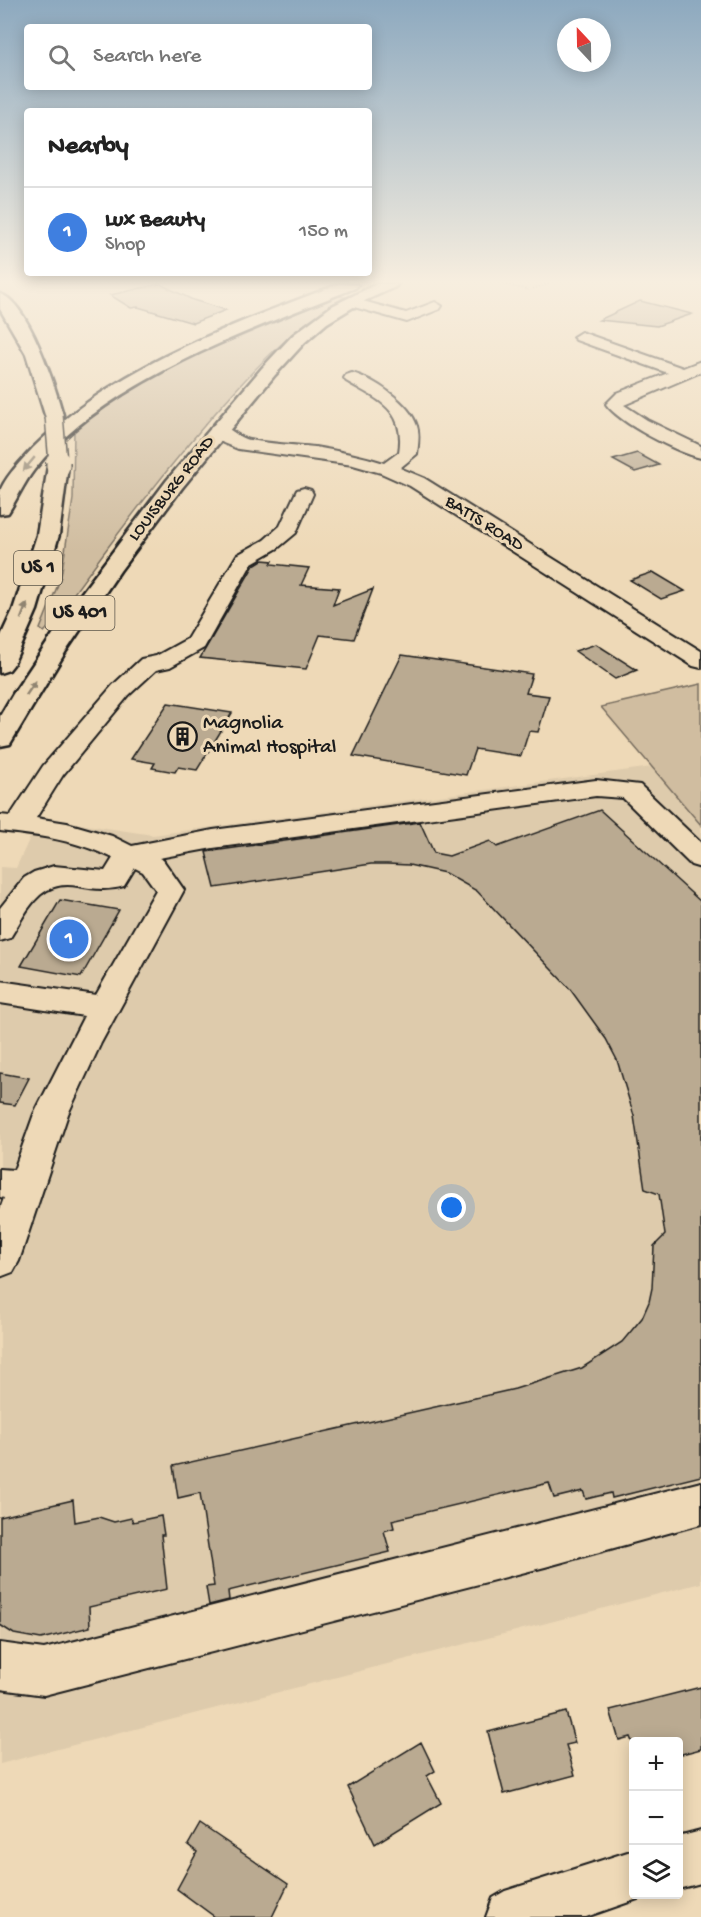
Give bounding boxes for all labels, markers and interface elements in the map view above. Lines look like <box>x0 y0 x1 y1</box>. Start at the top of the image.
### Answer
north arrow <box>557 18 611 72</box>
search box <box>24 24 372 90</box>
icon: search <box>45 41 78 74</box>
text: Search here <box>93 44 201 70</box>
text: Nearby <box>48 132 129 163</box>
text: Lux Beauty <box>105 208 205 234</box>
text: 1 <box>63 221 72 244</box>
text: 150 m <box>299 221 348 244</box>
text: Shop <box>105 234 145 257</box>
street label: LOUISBURG ROAD <box>124 432 220 546</box>
one-way arrow <box>22 456 35 472</box>
street label: BATTS ROAD <box>440 491 527 557</box>
road number: US 1 <box>14 551 62 585</box>
road number: US 401 <box>46 596 115 630</box>
one-way arrow <box>19 602 29 620</box>
one-way arrow <box>25 680 36 696</box>
place label: Magnolia Animal Hospital <box>203 712 336 761</box>
building icon: Magnolia Animal Hospital <box>166 720 198 752</box>
pin: 1 <box>50 916 88 962</box>
your location <box>437 1193 466 1222</box>
map controls <box>629 1737 683 1899</box>
button: + <box>629 1737 683 1791</box>
button: − <box>629 1791 683 1845</box>
button: layers <box>629 1845 683 1899</box>

